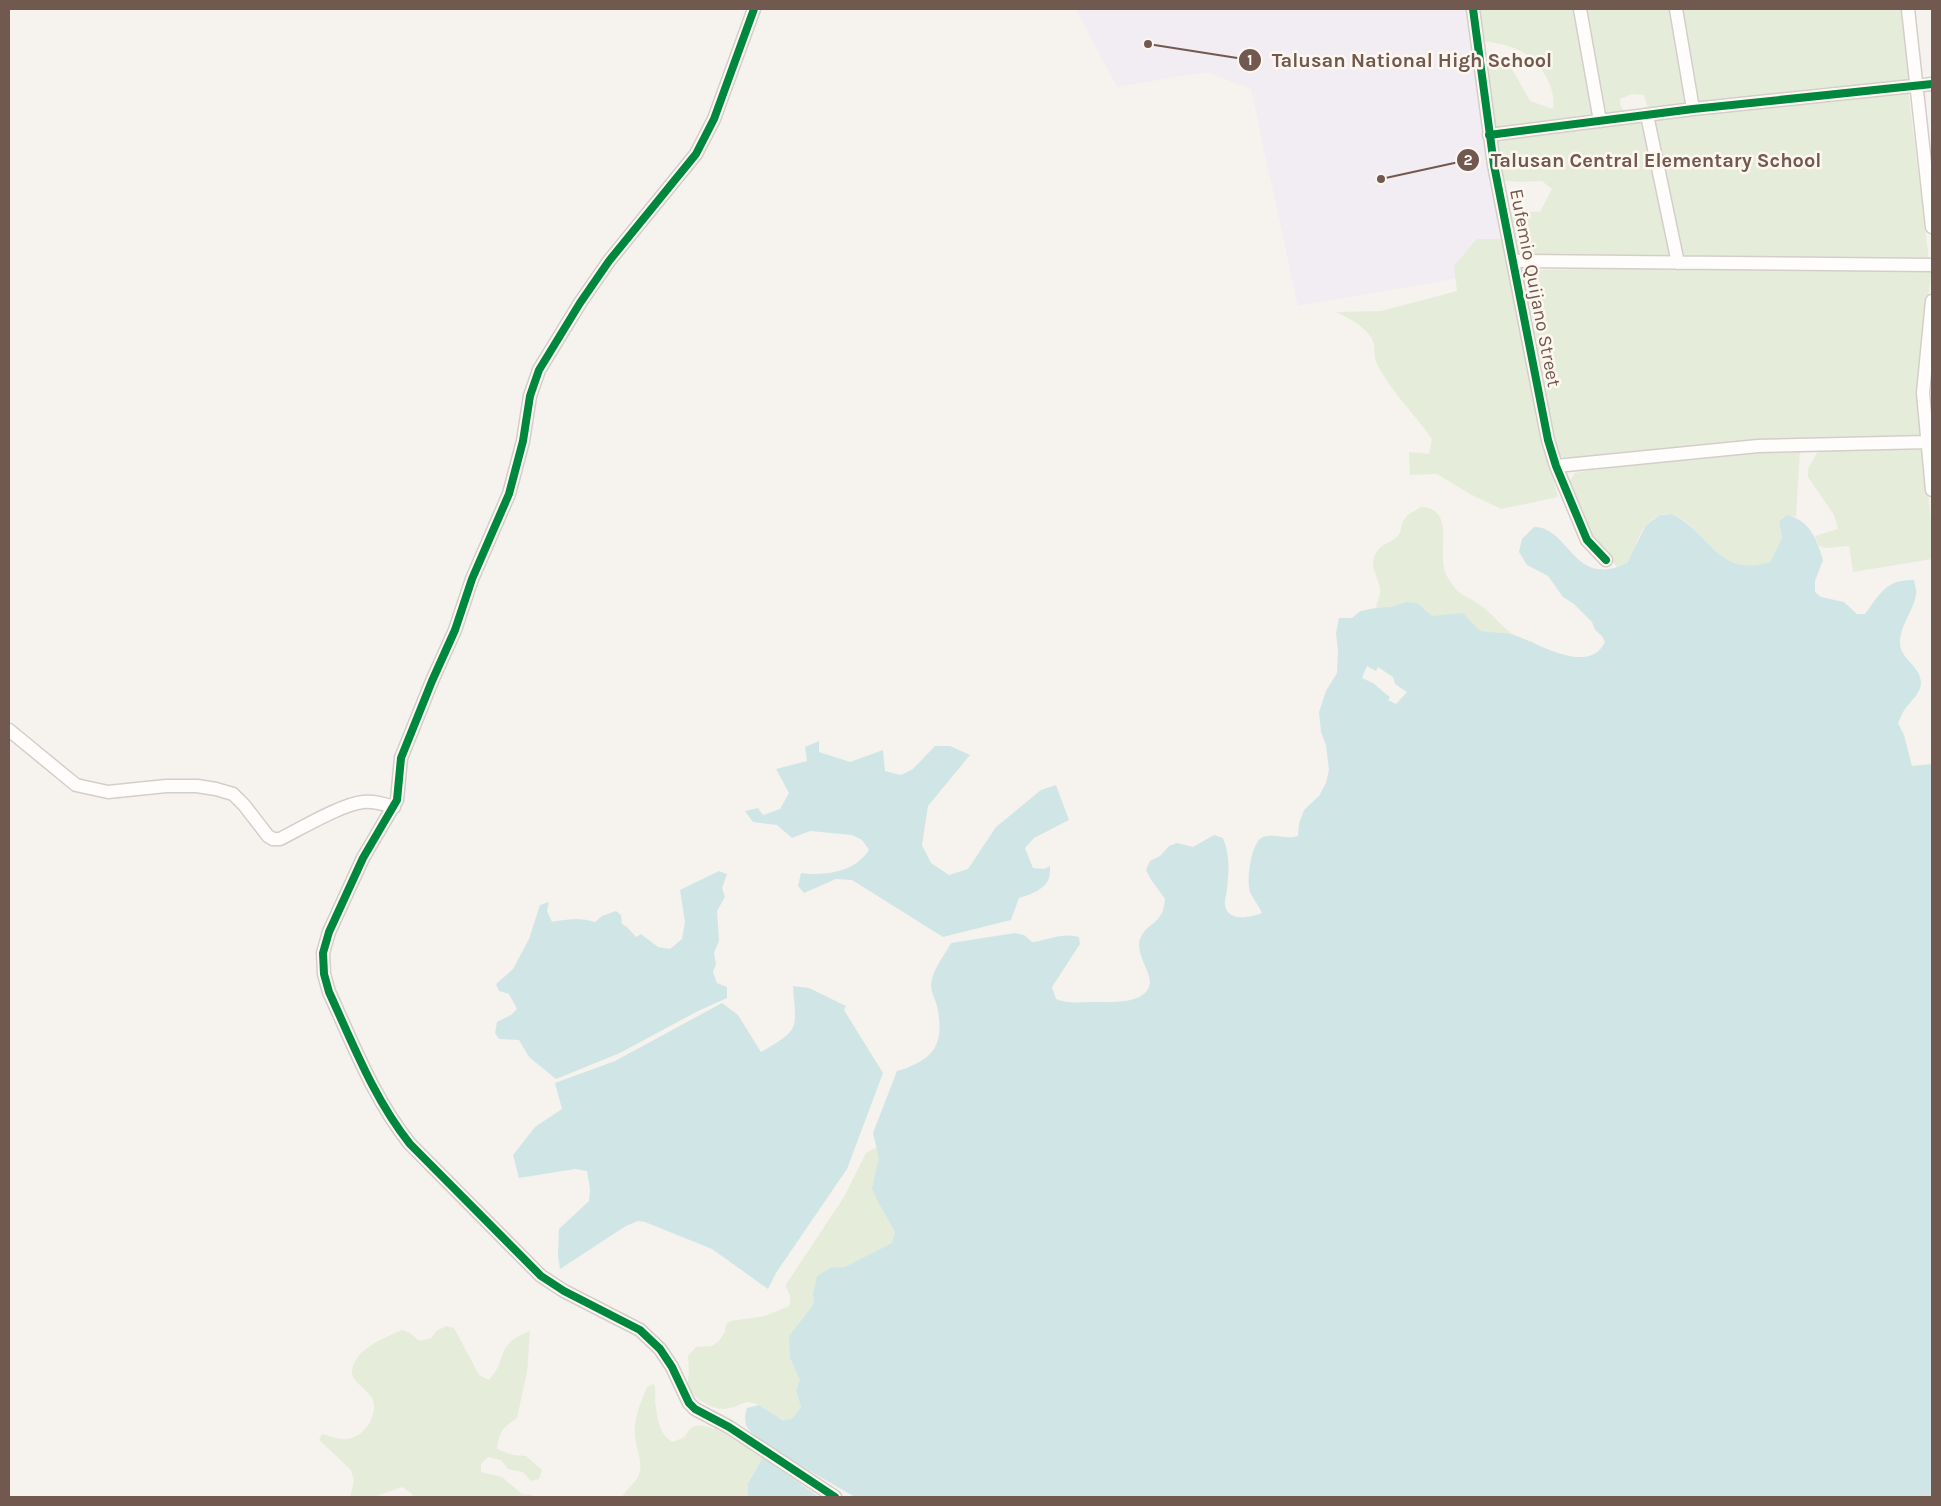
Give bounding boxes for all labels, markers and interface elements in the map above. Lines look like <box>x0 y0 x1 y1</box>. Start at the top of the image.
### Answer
callout: Talusan National High School <box>1237 42 1563 77</box>
text: Talusan National High School <box>1272 49 1552 72</box>
text: 1 <box>1247 51 1253 69</box>
callout: Talusan Central Elementary School <box>1456 142 1832 177</box>
text: Talusan Central Elementary School <box>1491 149 1821 172</box>
text: 2 <box>1463 151 1473 169</box>
street label: Eufemio Quijano Street <box>1505 187 1565 389</box>

